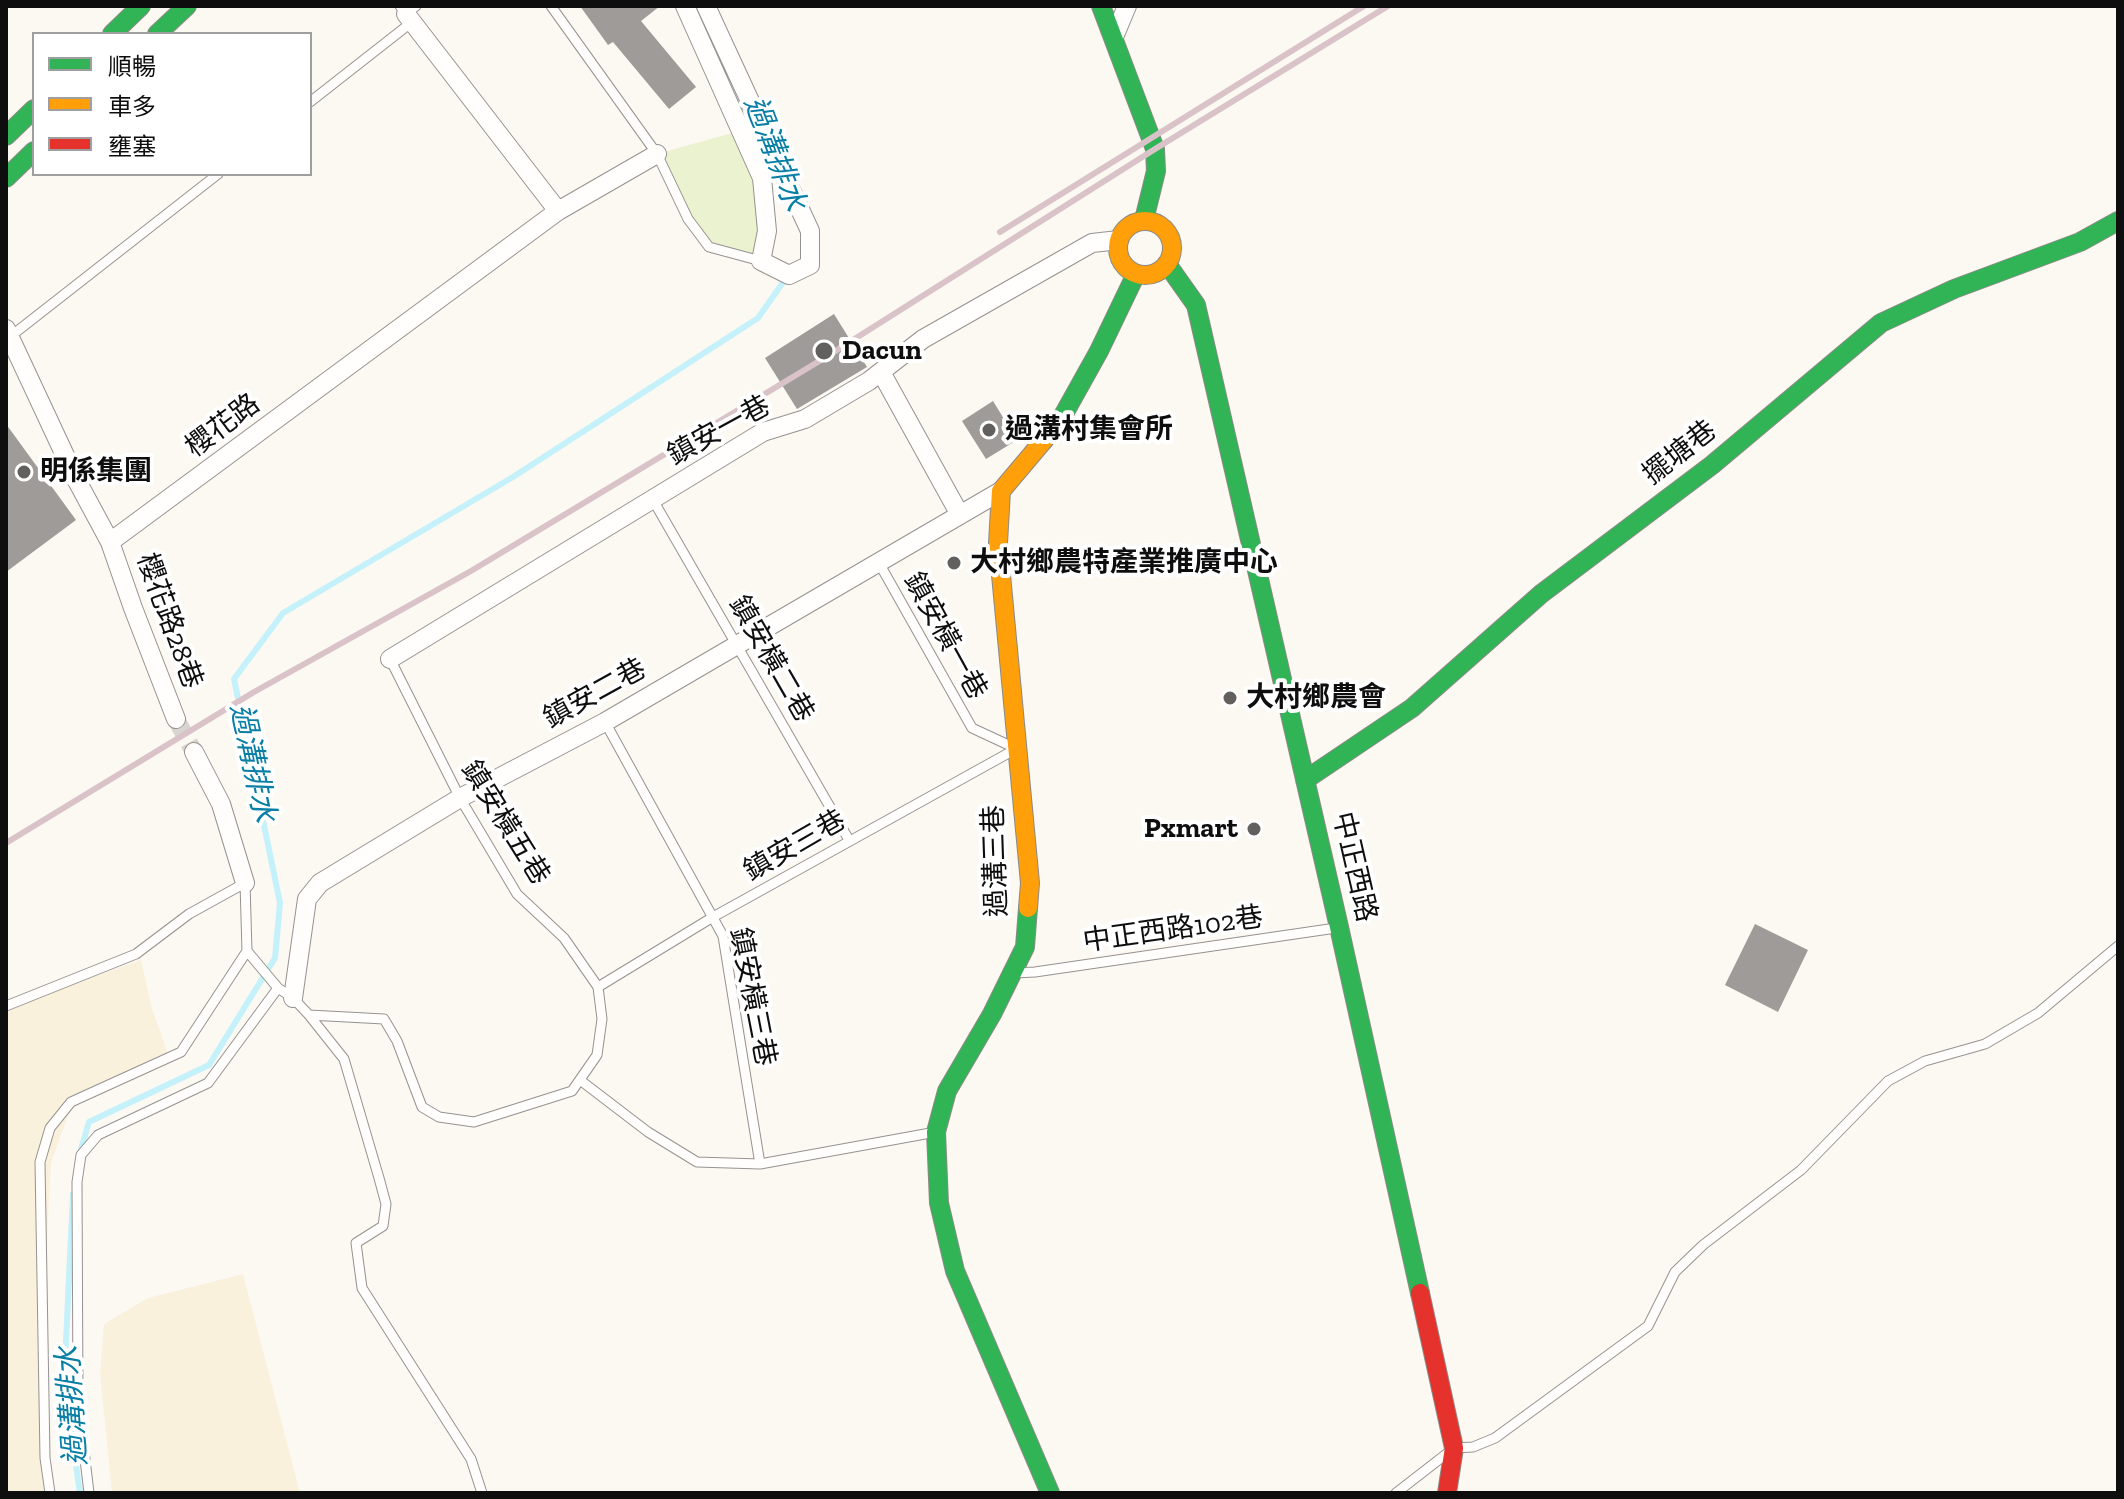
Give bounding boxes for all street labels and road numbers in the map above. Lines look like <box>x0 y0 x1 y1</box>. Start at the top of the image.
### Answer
street label: 櫻花路 <box>179 387 267 465</box>
street label: 鎮安一巷 <box>662 389 776 473</box>
street label: 擺塘巷 <box>1637 414 1723 492</box>
street label: 櫻花路28巷 <box>129 549 209 693</box>
street label: 鎮安橫一巷 <box>896 567 994 705</box>
street label: 鎮安橫二巷 <box>721 590 821 728</box>
street label: 鎮安二巷 <box>538 652 652 736</box>
street label: 鎮安橫五巷 <box>454 755 556 891</box>
street label: 鎮安三巷 <box>738 803 852 889</box>
street label: 過溝三巷 <box>977 804 1015 918</box>
street label: 中正西路 <box>1325 809 1383 925</box>
street label: 中正西路102巷 <box>1081 901 1265 959</box>
street label: 鎮安橫三巷 <box>722 925 782 1069</box>

